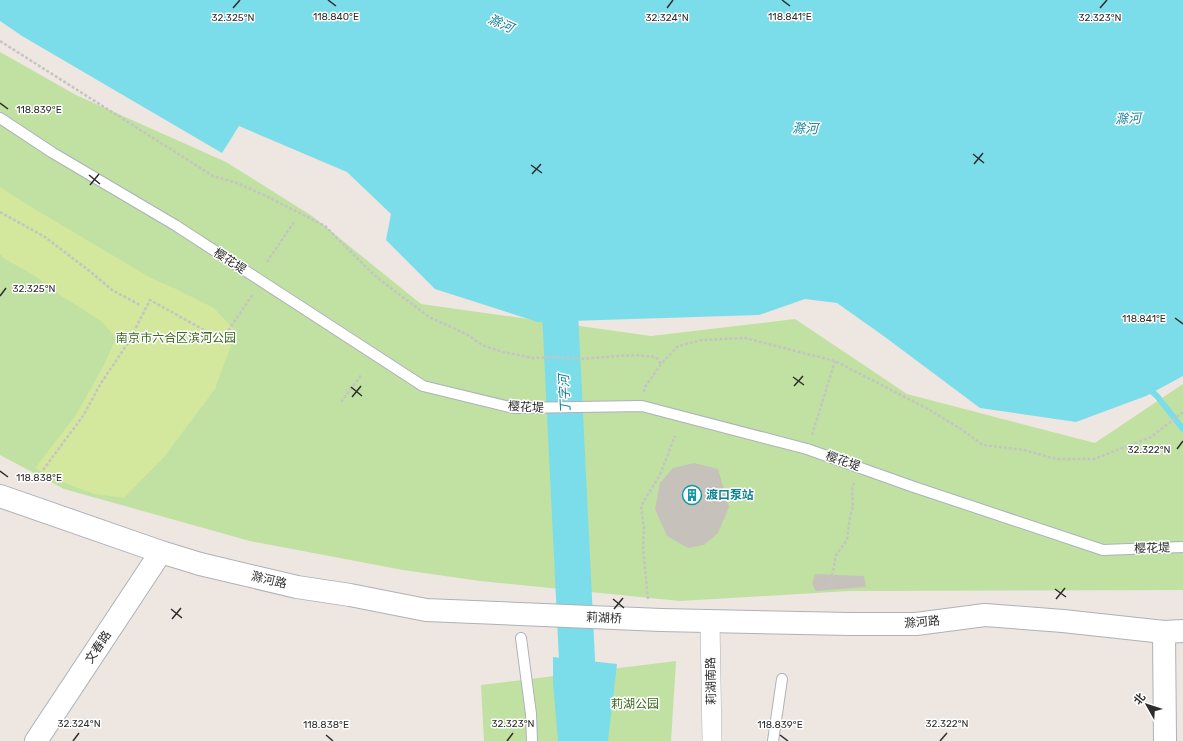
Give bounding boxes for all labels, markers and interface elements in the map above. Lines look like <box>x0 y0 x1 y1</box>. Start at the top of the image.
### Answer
text: 118.840°E <box>313 11 359 23</box>
water label: 滁河 <box>486 11 518 37</box>
text: 118.841°E <box>768 11 812 23</box>
text: 32.325°N <box>211 12 255 24</box>
text: 32.324°N <box>645 12 689 24</box>
text: 32.323°N <box>1078 12 1122 24</box>
text: 118.839°E <box>16 104 62 116</box>
water label: 滁河 <box>1115 110 1144 126</box>
water label: 滁河 <box>792 121 821 136</box>
street label: 樱花堤 <box>211 245 249 277</box>
text: 32.325°N <box>12 283 56 295</box>
text: 118.841°E <box>1122 313 1166 325</box>
park label: 南京市六合区滨河公园 <box>116 331 236 345</box>
water label: 丁字河 <box>556 371 573 414</box>
street label: 樱花堤 <box>508 399 544 415</box>
text: 32.322°N <box>1128 444 1171 456</box>
street label: 樱花堤 <box>824 449 862 473</box>
text: 118.838°E <box>16 472 62 484</box>
building icon: 渡口泵站 <box>681 484 703 506</box>
place label: 渡口泵站 <box>706 488 754 502</box>
street label: 樱花堤 <box>1134 540 1170 556</box>
street label: 滁河路 <box>250 569 288 591</box>
street label: 莉湖桥 <box>586 610 622 626</box>
street label: 滁河路 <box>903 613 941 631</box>
street label: 文春路 <box>82 628 114 666</box>
street label: 莉湖南路 <box>704 657 718 705</box>
north arrow <box>1127 685 1167 725</box>
text: 北 <box>1131 691 1148 707</box>
park label: 莉湖公园 <box>611 697 659 711</box>
text: 32.324°N <box>57 718 101 730</box>
text: 32.323°N <box>491 718 535 730</box>
text: 32.322°N <box>926 718 969 730</box>
text: 118.838°E <box>303 719 349 731</box>
text: 118.839°E <box>757 719 803 731</box>

